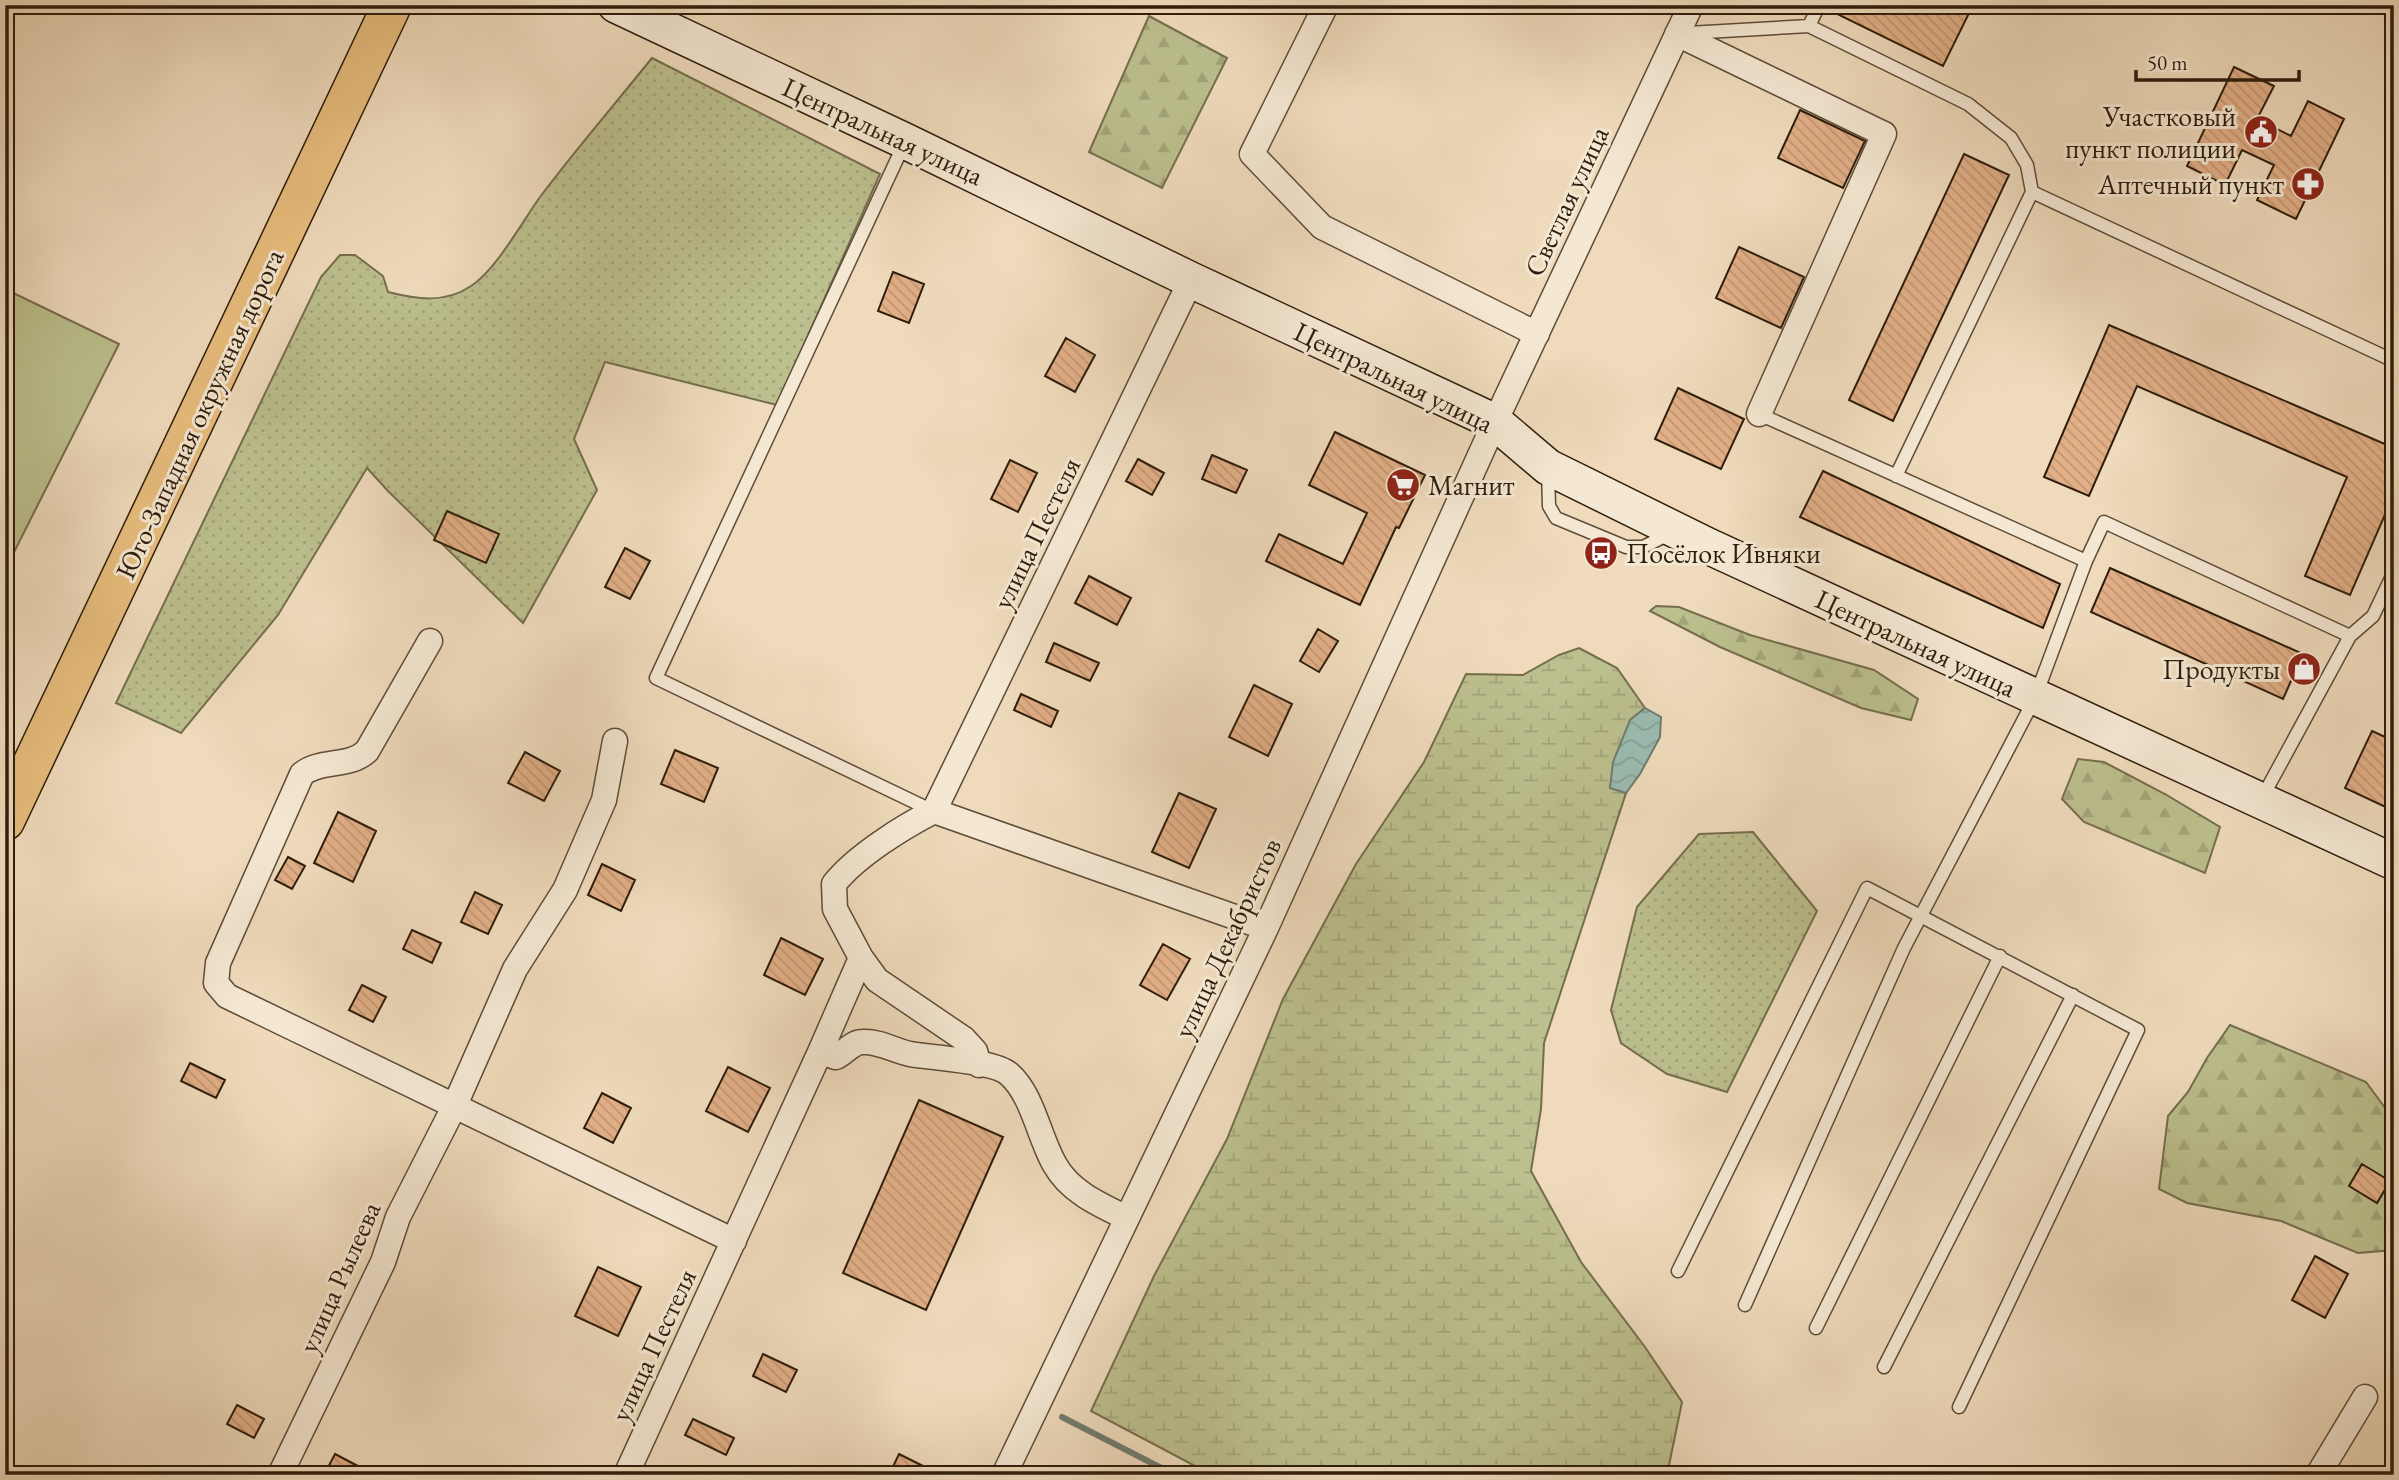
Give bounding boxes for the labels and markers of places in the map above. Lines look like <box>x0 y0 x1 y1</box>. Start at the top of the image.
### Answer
place label: Участковый пункт полиции <box>2065 98 2236 166</box>
public building icon: Участковый пункт полиции <box>2242 113 2280 151</box>
pharmacy icon: Аптечный пункт <box>2289 165 2327 203</box>
place label: Аптечный пункт <box>2097 166 2285 202</box>
supermarket icon: Магнит <box>1384 466 1422 504</box>
place label: Магнит <box>1428 467 1515 503</box>
bus stop icon: Посёлок Ивняки <box>1582 534 1620 572</box>
place label: Посёлок Ивняки <box>1626 535 1821 571</box>
shop icon: Продукты <box>2285 650 2323 688</box>
place label: Продукты <box>2162 651 2280 687</box>

